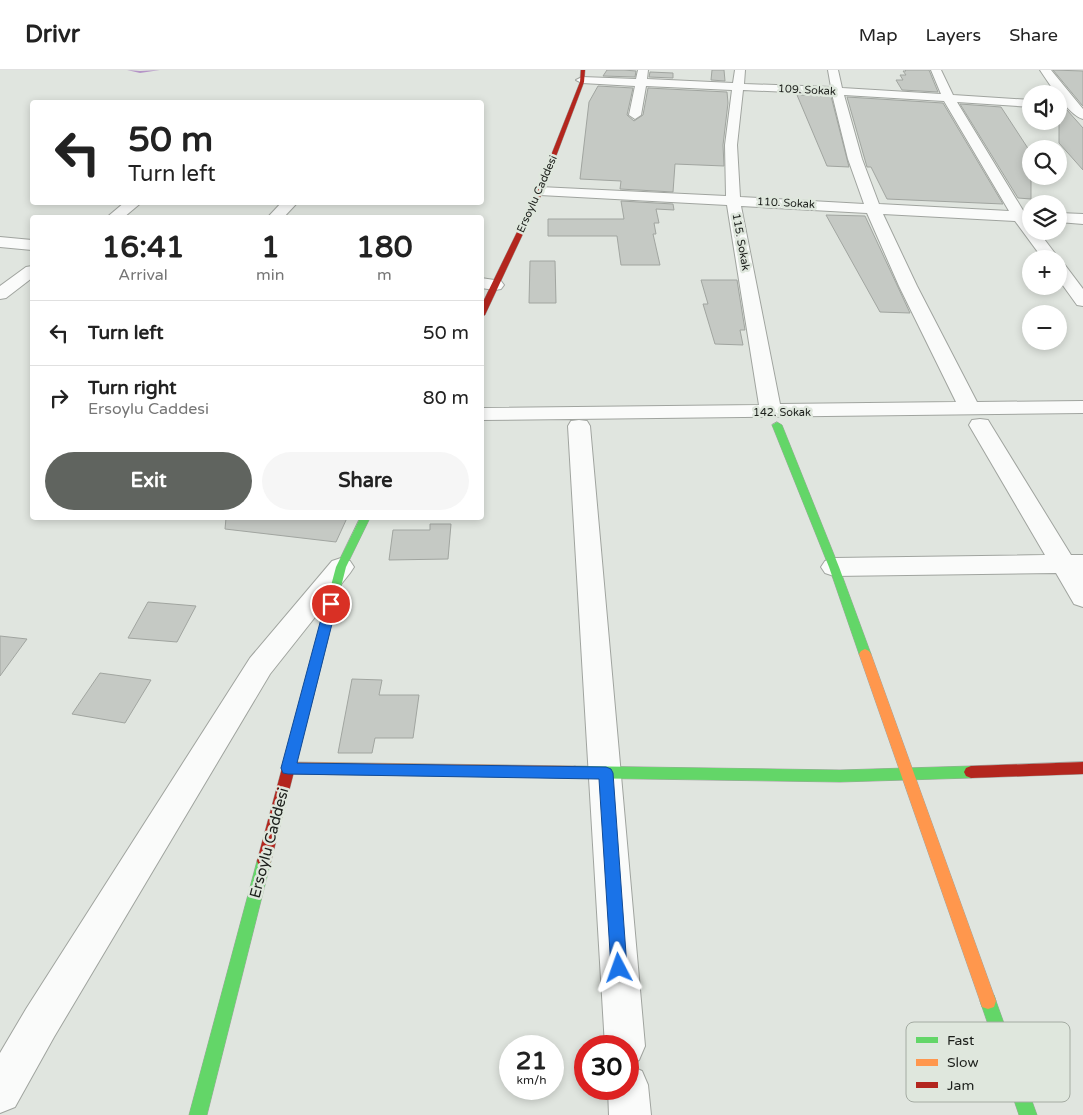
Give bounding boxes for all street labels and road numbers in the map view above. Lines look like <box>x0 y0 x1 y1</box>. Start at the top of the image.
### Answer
street label: 109. Sokak <box>778 82 836 98</box>
street label: Ersoylu Caddesi <box>514 153 560 235</box>
street label: 110. Sokak <box>757 195 815 211</box>
street label: 115. Sokak <box>730 212 752 272</box>
street label: 142. Sokak <box>753 406 811 419</box>
street label: Ersoylu Caddesi <box>246 786 292 900</box>

